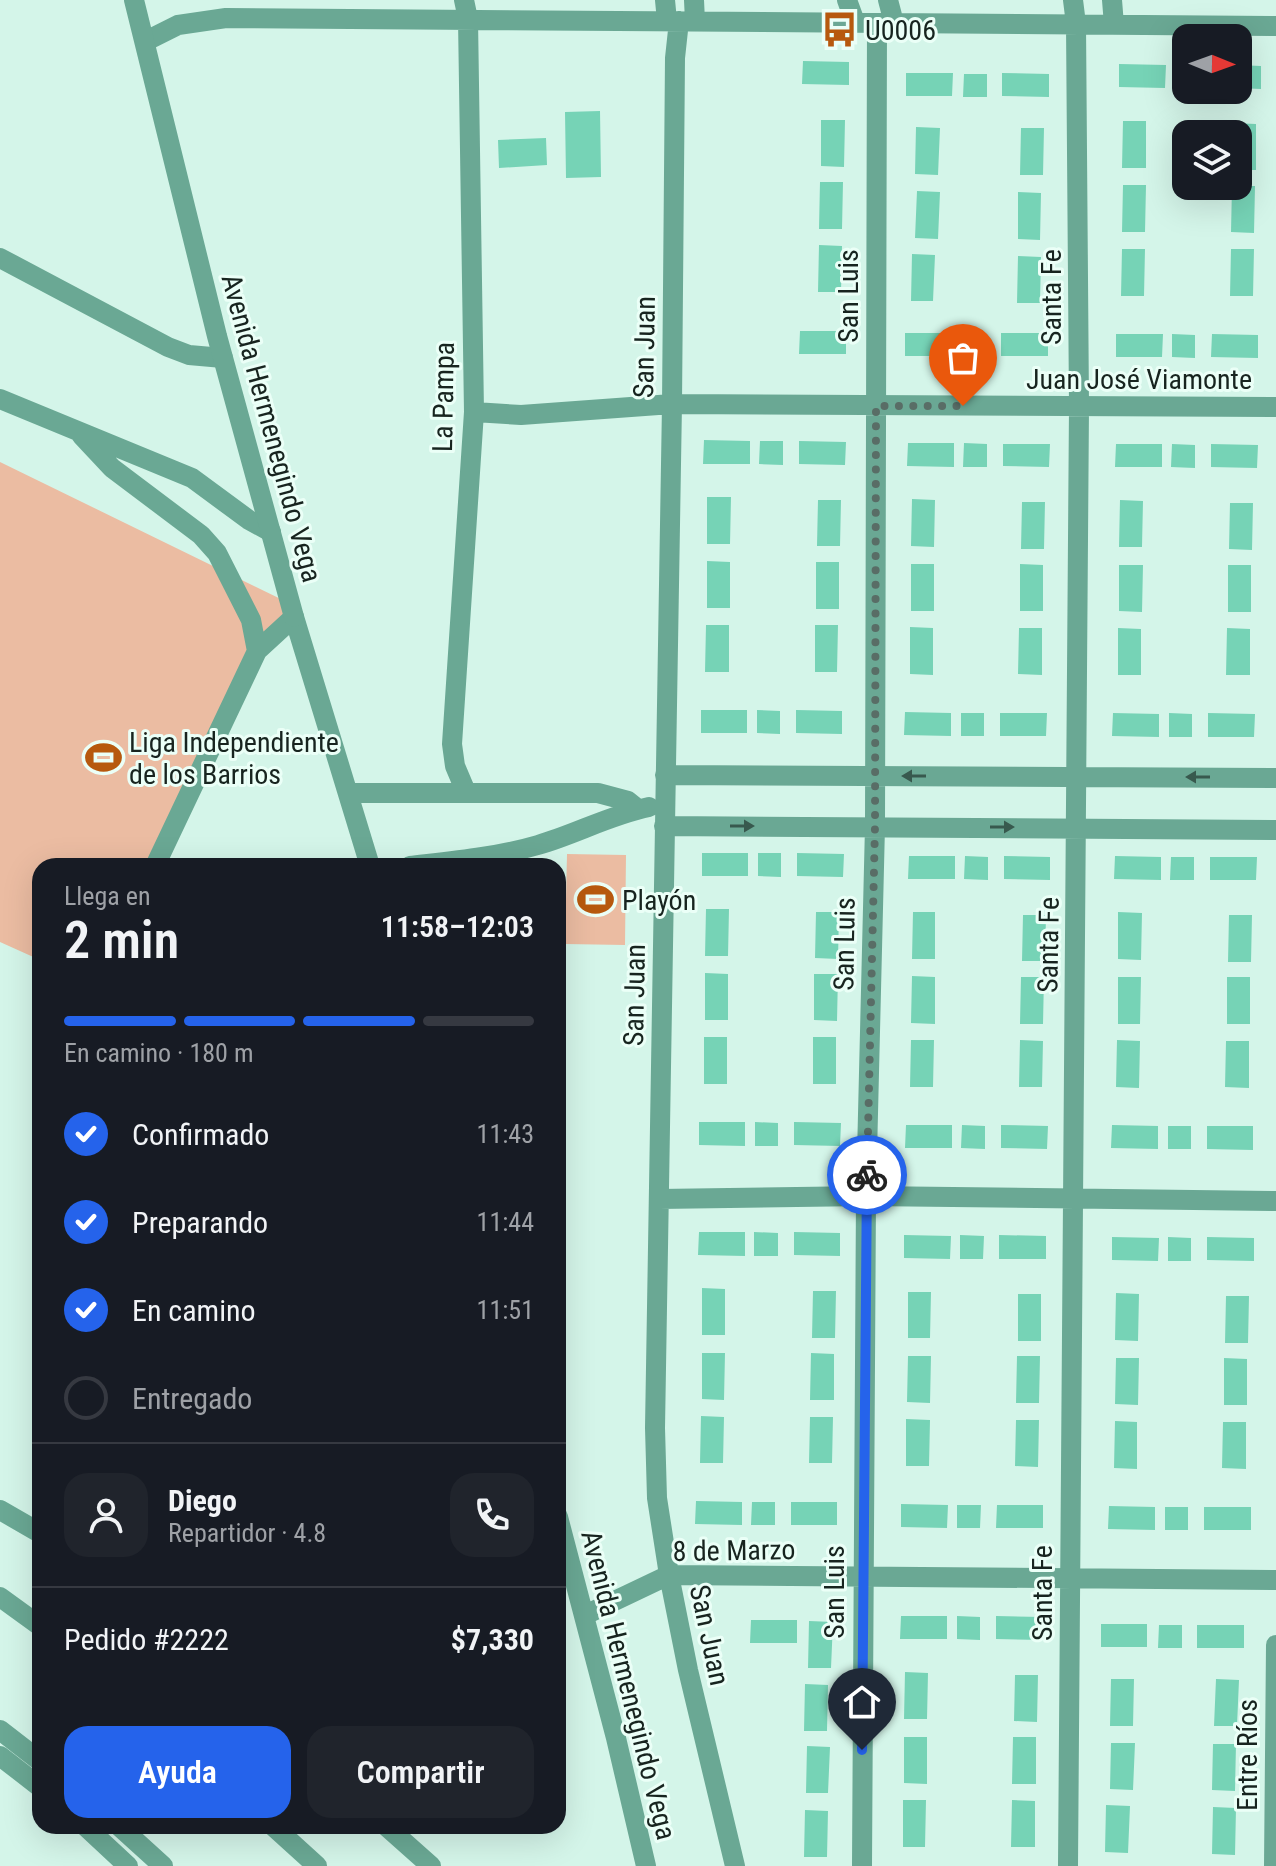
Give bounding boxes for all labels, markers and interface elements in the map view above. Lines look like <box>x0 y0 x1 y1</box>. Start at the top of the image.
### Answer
bus stop icon: U0006 <box>820 11 858 49</box>
place label: U0006 <box>865 14 936 47</box>
north arrow <box>1172 24 1252 104</box>
map controls <box>1172 24 1252 200</box>
button: layers <box>1172 120 1252 200</box>
street label: San Luis <box>832 249 865 343</box>
street label: Santa Fe <box>1035 249 1068 345</box>
street label: Avenida Hermenegindo Vega <box>214 270 329 586</box>
street label: San Juan <box>627 296 662 398</box>
pin <box>929 324 997 406</box>
icon: bag <box>941 336 985 380</box>
street label: La Pampa <box>426 342 461 452</box>
street label: Juan José Viamonte <box>1026 363 1252 396</box>
place label: Liga Independiente de los Barrios <box>129 726 339 791</box>
sports icon: Liga Independiente de los Barrios <box>84 739 122 777</box>
one-way arrow <box>901 770 926 782</box>
one-way arrow <box>1185 771 1210 783</box>
one-way arrow <box>730 820 755 832</box>
one-way arrow <box>990 821 1015 833</box>
text: Llega en <box>64 881 151 911</box>
sports icon: Playón <box>577 881 615 919</box>
place label: Playón <box>622 884 696 917</box>
street label: San Luis <box>827 897 862 991</box>
street label: Santa Fe <box>1031 897 1066 993</box>
text: 11:58–12:03 <box>381 909 534 944</box>
text: 2 min <box>64 910 179 971</box>
street label: San Juan <box>617 944 652 1046</box>
text: En camino · 180 m <box>64 1038 253 1068</box>
icon: check <box>64 1112 108 1156</box>
text: Confirmado <box>132 1117 269 1152</box>
text: 11:43 <box>477 1119 534 1149</box>
courier <box>827 1135 907 1215</box>
icon: bike <box>845 1153 889 1197</box>
icon: check <box>64 1200 108 1244</box>
text: Preparando <box>132 1205 268 1240</box>
text: 11:44 <box>477 1207 534 1237</box>
icon: check <box>64 1288 108 1332</box>
text: En camino <box>132 1293 256 1328</box>
text: 11:51 <box>477 1295 534 1325</box>
text: Entregado <box>132 1381 252 1416</box>
button: person <box>64 1473 148 1557</box>
button: phone <box>450 1473 534 1557</box>
text: Diego <box>168 1483 237 1518</box>
text: Repartidor · 4.8 <box>168 1518 326 1548</box>
street label: Avenida Hermenegindo Vega <box>574 1527 683 1843</box>
street label: 8 de Marzo <box>672 1533 796 1568</box>
street label: San Luis <box>818 1545 851 1639</box>
street label: Santa Fe <box>1026 1545 1059 1641</box>
street label: San Juan <box>683 1582 736 1688</box>
text: Pedido #2222 <box>64 1622 229 1657</box>
text: $7,330 <box>451 1622 534 1657</box>
pin <box>828 1668 896 1750</box>
icon: home <box>840 1680 884 1724</box>
street label: Entre Ríos <box>1231 1699 1264 1811</box>
button: Ayuda <box>64 1726 291 1818</box>
button: Compartir <box>307 1726 534 1818</box>

